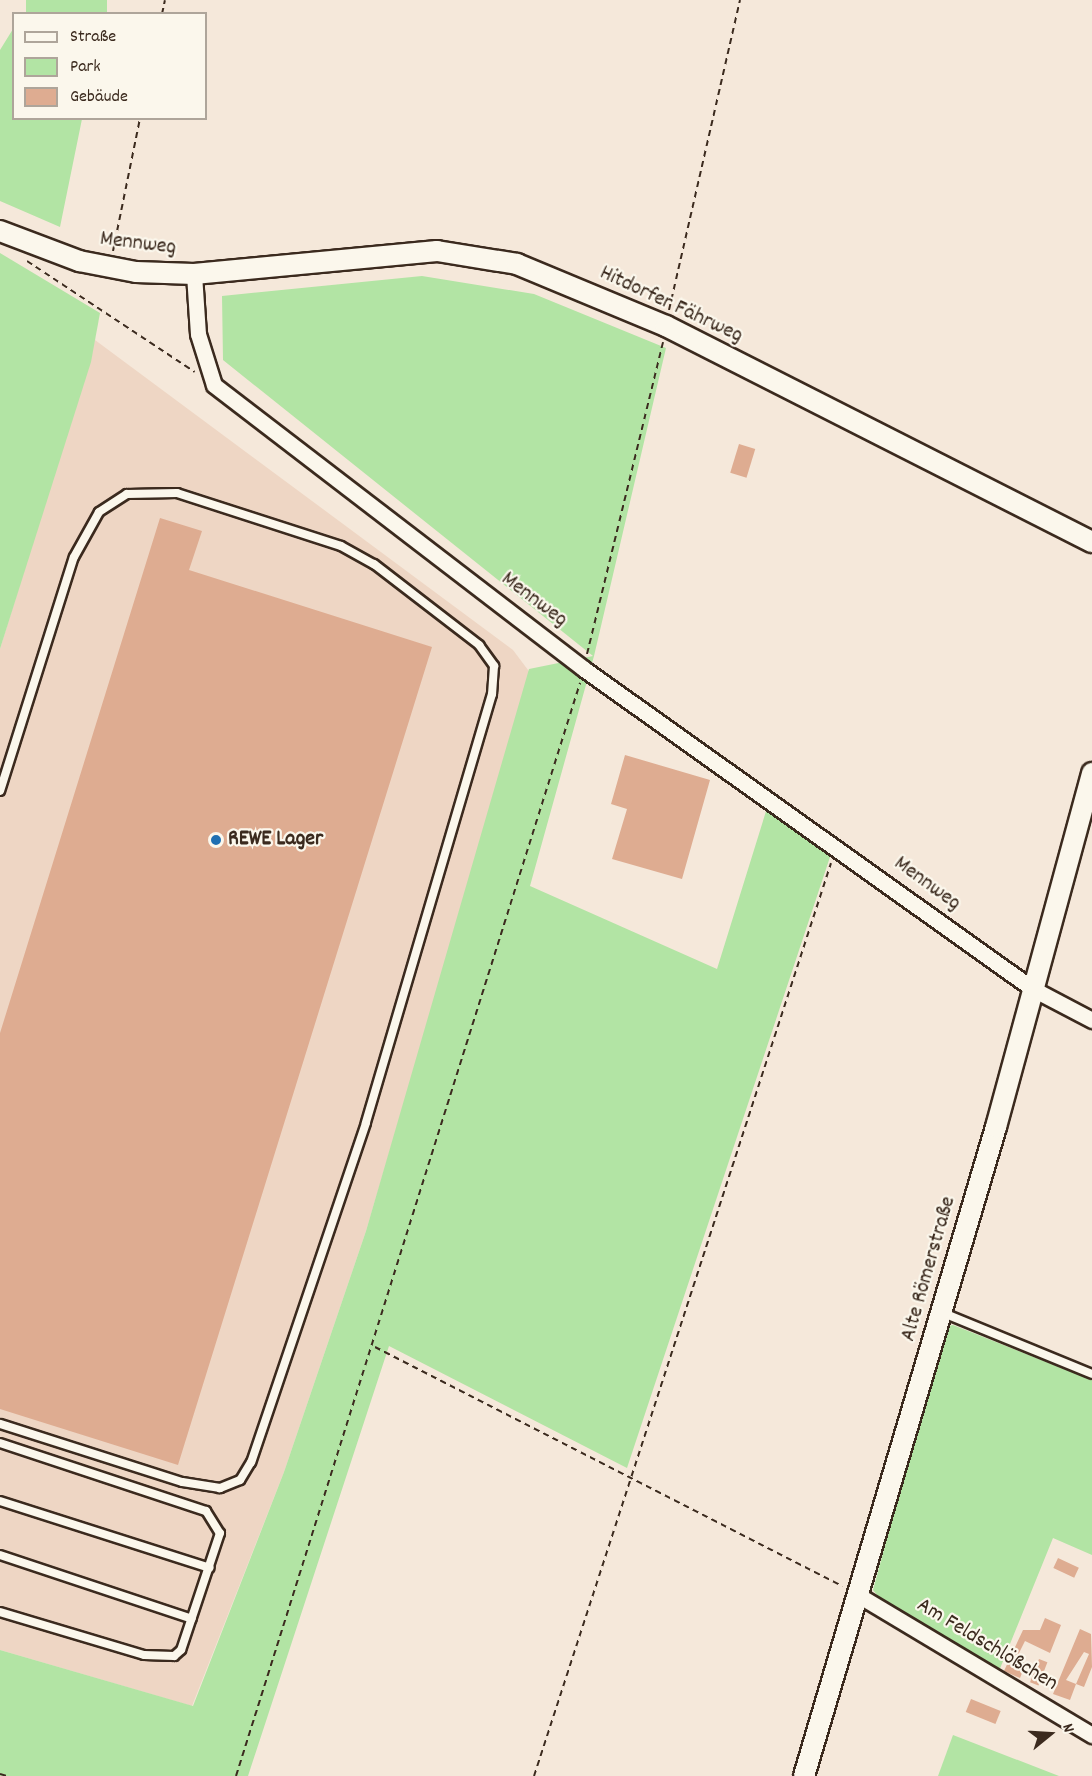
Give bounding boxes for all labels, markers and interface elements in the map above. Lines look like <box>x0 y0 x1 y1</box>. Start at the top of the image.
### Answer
legend <box>12 12 207 120</box>
text: Straße <box>70 25 116 50</box>
text: Park <box>70 55 101 80</box>
text: Gebäude <box>70 85 128 110</box>
street label: Mennweg <box>98 226 178 262</box>
street label: Hitdorfer Fährweg <box>595 260 747 350</box>
street label: Mennweg <box>496 566 572 634</box>
place label: REWE Lager <box>228 827 323 853</box>
marker: REWE Lager <box>209 833 223 847</box>
street label: Mennweg <box>888 851 966 917</box>
street label: Alte Römerstraße <box>896 1193 962 1345</box>
street label: Am Feldschlößchen <box>912 1593 1062 1697</box>
north arrow <box>1020 1704 1080 1764</box>
text: N <box>1055 1721 1080 1736</box>

